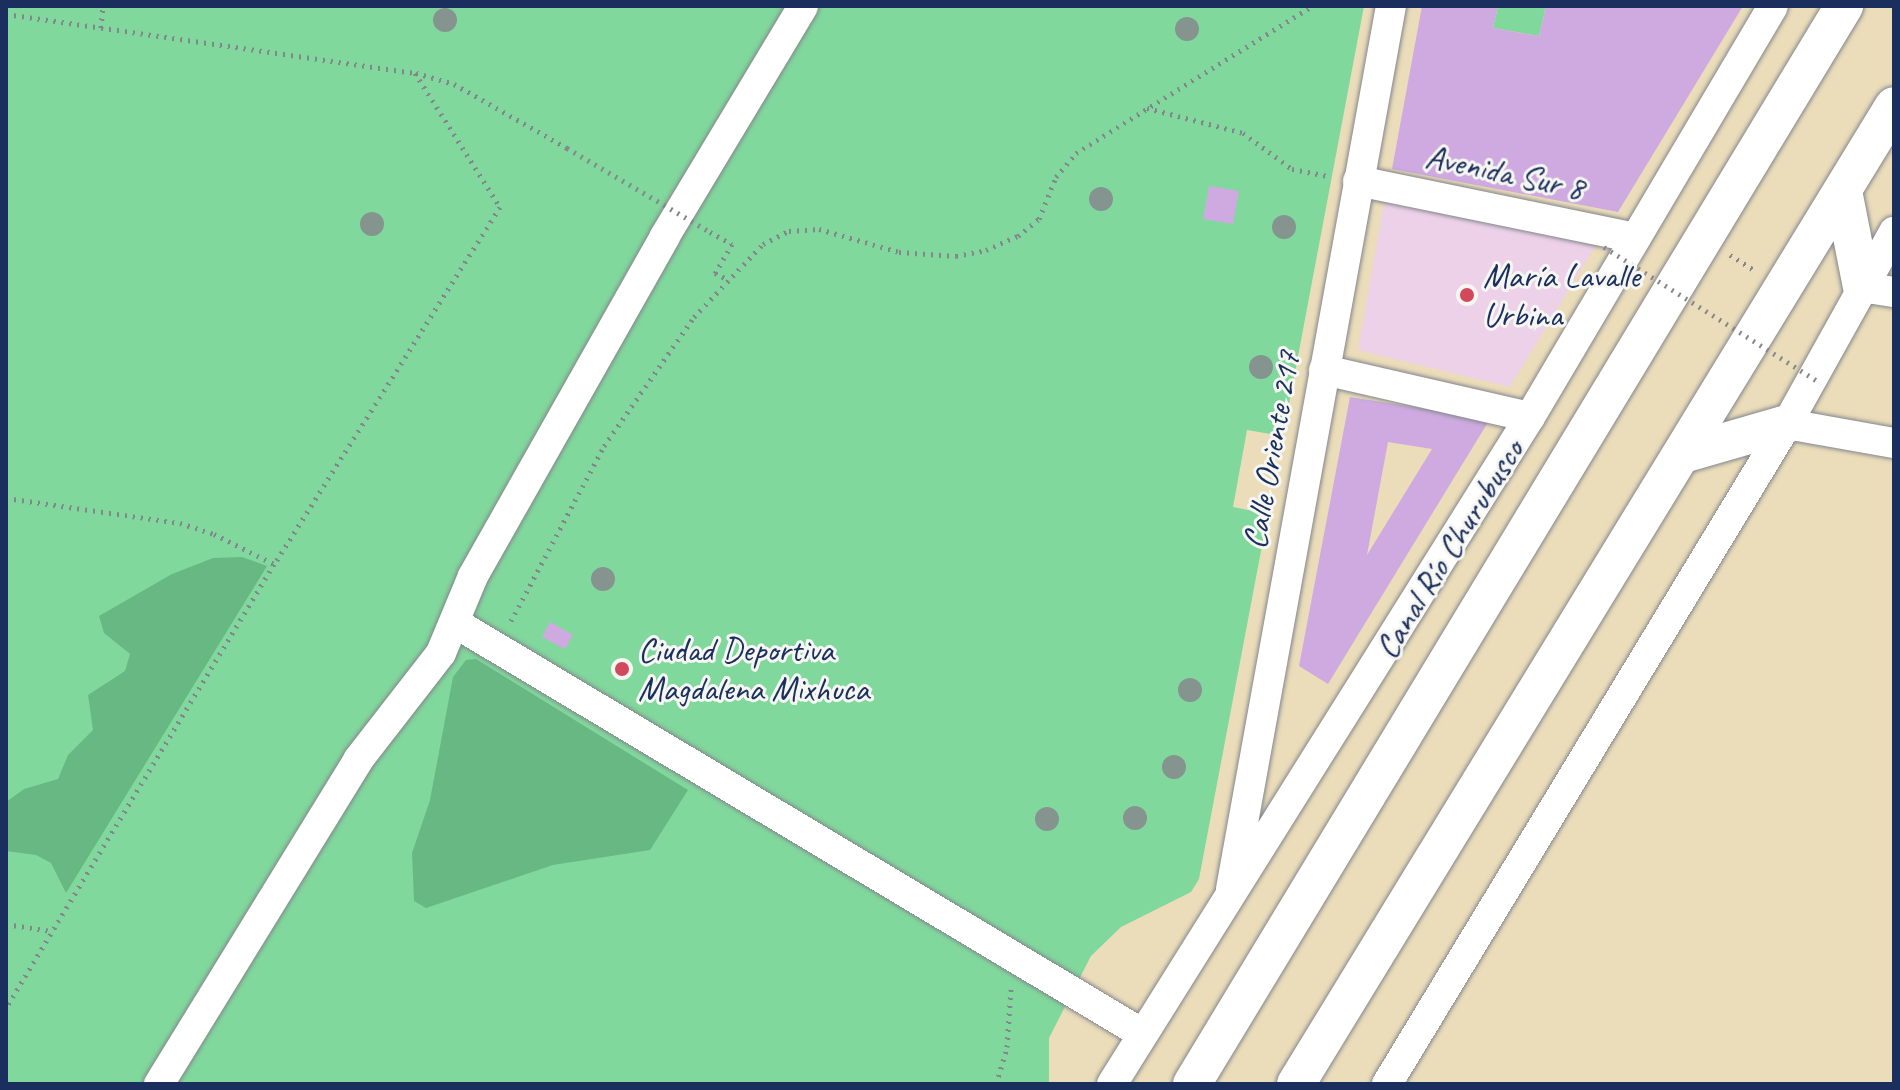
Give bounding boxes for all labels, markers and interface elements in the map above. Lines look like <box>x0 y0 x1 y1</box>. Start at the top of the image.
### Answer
street label: Avenida Sur 8 <box>1422 135 1588 209</box>
place label: María Lavalle Urbina <box>1483 255 1640 334</box>
marker: María Lavalle Urbina <box>1458 286 1476 304</box>
street label: Calle Oriente 217 <box>1234 348 1308 552</box>
street label: Canal Río Churubusco <box>1365 432 1533 666</box>
place label: Ciudad Deportiva Magdalena Mixhuca <box>638 629 869 708</box>
marker: Ciudad Deportiva Magdalena Mixhuca <box>613 660 631 678</box>

